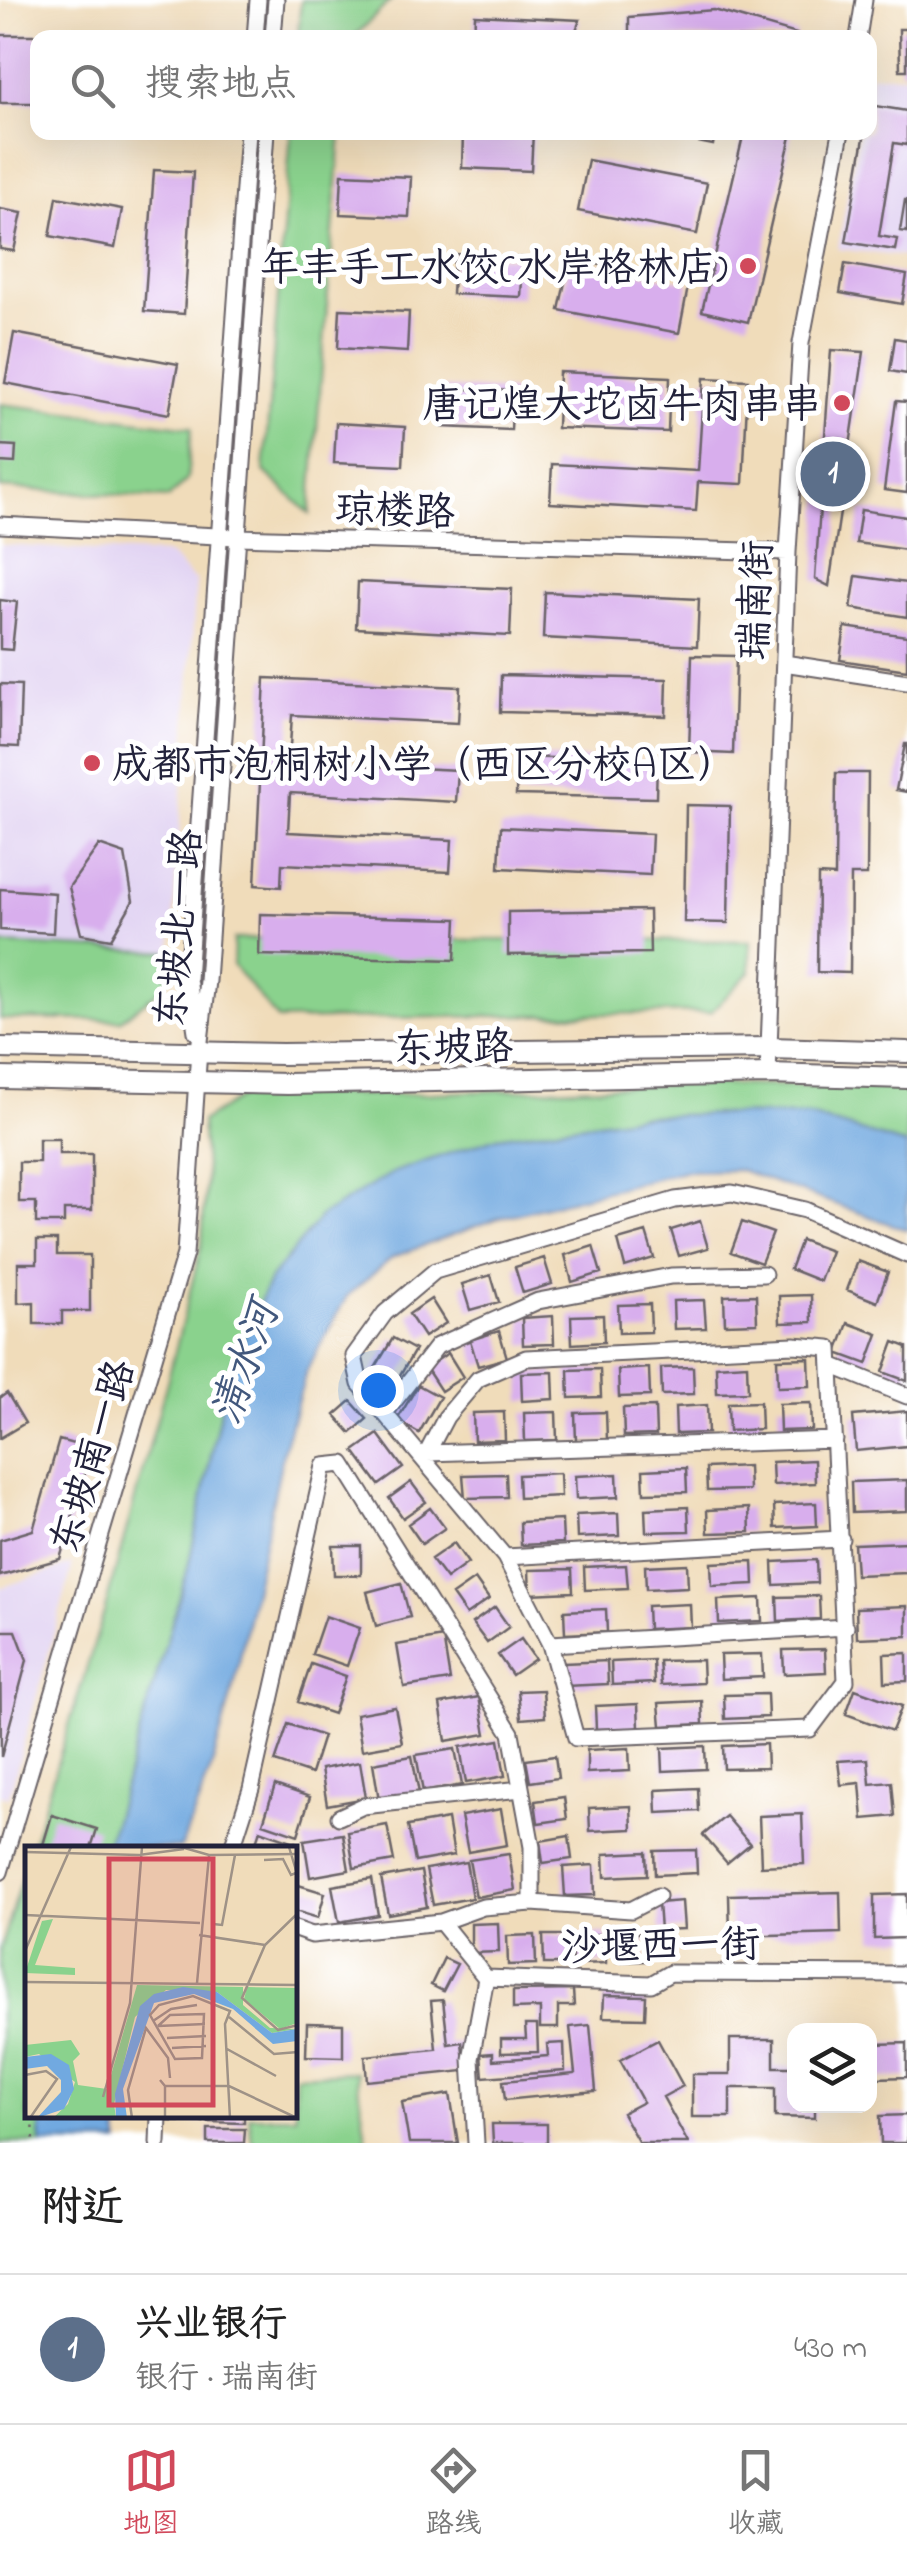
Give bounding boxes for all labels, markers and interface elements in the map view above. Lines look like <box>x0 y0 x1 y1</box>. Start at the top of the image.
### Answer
search box <box>30 30 877 140</box>
icon: search <box>65 58 120 113</box>
text: 搜索地点 <box>145 58 297 114</box>
place label: 年丰手工水饺(水岸格林店) <box>259 241 728 300</box>
marker: 年丰手工水饺(水岸格林店) <box>737 255 759 277</box>
place label: 唐记煌大坨卤牛肉串串 <box>422 378 822 437</box>
marker: 唐记煌大坨卤牛肉串串 <box>831 392 853 414</box>
pin: 1 <box>800 436 866 512</box>
street label: 琼楼路 <box>334 482 456 545</box>
street label: 瑞南街 <box>727 539 790 661</box>
place label: 成都市泡桐树小学（西区分校A区） <box>112 738 737 797</box>
marker: 成都市泡桐树小学（西区分校A区） <box>81 752 103 774</box>
street label: 东坡北一路 <box>143 826 220 1031</box>
street label: 东坡路 <box>393 1020 514 1081</box>
water label: 清水河 <box>198 1288 299 1433</box>
street label: 东坡南一路 <box>38 1353 153 1562</box>
your location <box>353 1365 404 1416</box>
inset map <box>25 1846 298 2118</box>
street label: 沙堰西一街 <box>560 1917 761 1980</box>
map controls <box>787 2023 877 2113</box>
button: layers <box>787 2023 877 2113</box>
text: 附近 <box>40 2179 124 2240</box>
text: 兴业银行 <box>135 2298 287 2354</box>
text: 1 <box>67 2326 78 2373</box>
text: 430 m <box>794 2326 867 2373</box>
text: 银行 · 瑞南街 <box>135 2356 318 2403</box>
tab: 地图 <box>123 2443 179 2546</box>
tab: 路线 <box>425 2443 482 2546</box>
tab: 收藏 <box>728 2443 784 2546</box>

